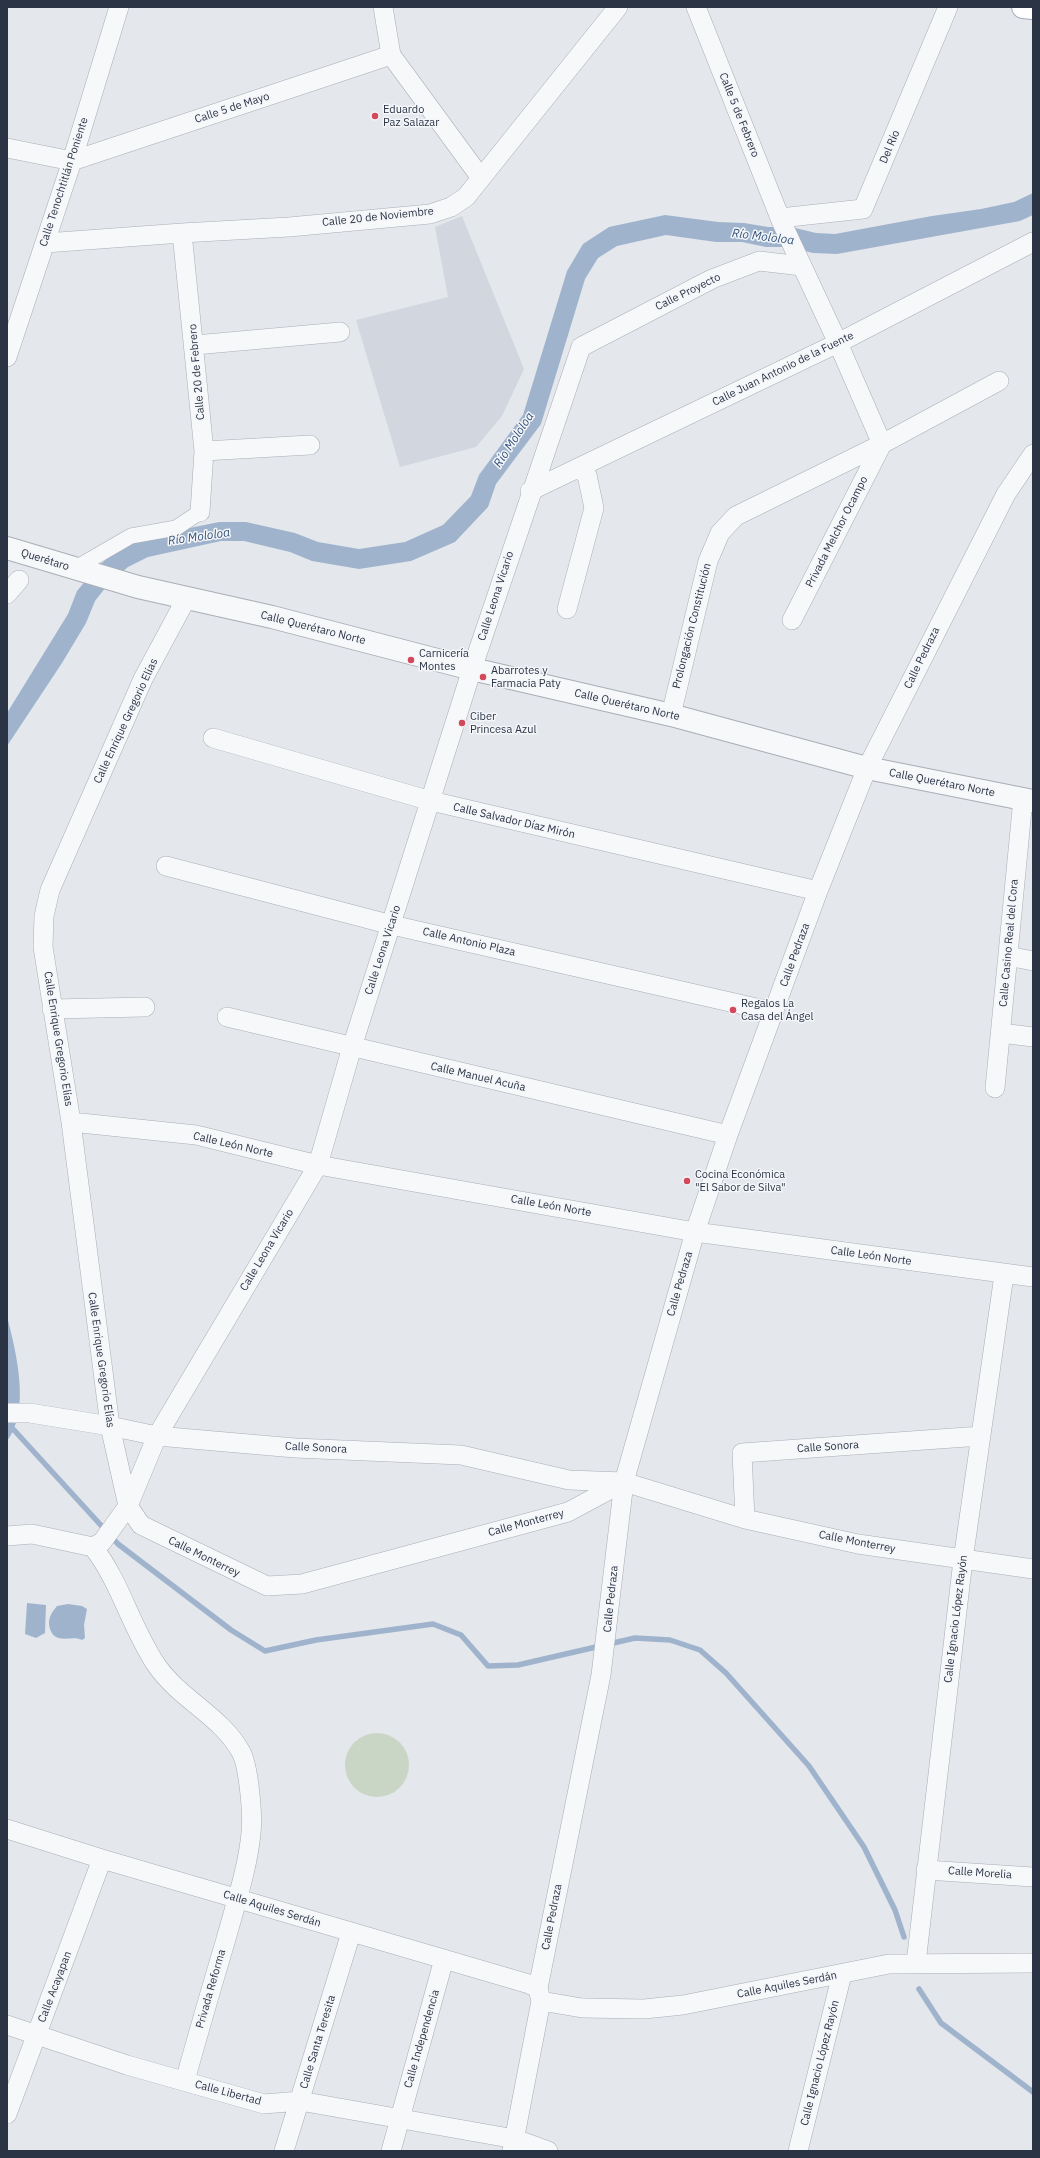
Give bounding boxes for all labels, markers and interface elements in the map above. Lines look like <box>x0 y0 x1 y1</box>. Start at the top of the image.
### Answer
street label: Calle 5 de Febrero <box>716 71 762 159</box>
street label: Calle 5 de Mayo <box>193 90 271 126</box>
place label: Eduardo Paz Salazar <box>383 103 439 129</box>
marker: Eduardo Paz Salazar <box>370 111 380 121</box>
street label: Calle Tenochtitlán Poniente <box>37 116 91 248</box>
street label: Del Río <box>877 128 903 166</box>
street label: Calle 20 de Noviembre <box>322 205 434 229</box>
water label: Río Mololoa <box>731 226 795 248</box>
street label: Calle Proyecto <box>653 271 723 313</box>
street label: Calle 20 de Febrero <box>186 323 208 421</box>
street label: Calle Juan Antonio de la Fuente <box>710 329 856 409</box>
water label: Río Mololoa <box>491 410 537 470</box>
street label: Privada Melchor Ocampo <box>803 474 871 590</box>
water label: Río Mololoa <box>167 526 231 548</box>
street label: Querétaro <box>19 546 71 574</box>
street label: Calle Leona Vicario <box>475 550 517 642</box>
street label: Prolongación Constitución <box>670 562 714 690</box>
street label: Calle Querétaro Norte <box>259 609 367 647</box>
street label: Calle Pedraza <box>901 625 943 691</box>
place label: Carnicería Montes <box>419 647 469 673</box>
marker: Carnicería Montes <box>406 655 416 665</box>
street label: Calle Enrique Gregorio Elías <box>91 656 161 786</box>
place label: Abarrotes y Farmacia Paty <box>491 664 561 690</box>
marker: Abarrotes y Farmacia Paty <box>478 672 488 682</box>
street label: Calle Querétaro Norte <box>573 686 681 724</box>
place label: Ciber Princesa Azul <box>470 710 536 736</box>
marker: Ciber Princesa Azul <box>457 718 467 728</box>
street label: Calle Querétaro Norte <box>888 766 996 800</box>
street label: Calle Salvador Díaz Mirón <box>452 801 576 841</box>
street label: Calle Casino Real del Cora <box>997 879 1021 1007</box>
street label: Calle Leona Vicario <box>362 904 404 996</box>
street label: Calle Pedraza <box>777 921 813 989</box>
street label: Calle Antonio Plaza <box>421 925 517 959</box>
street label: Calle Enrique Gregorio Elías <box>41 971 75 1107</box>
place label: Regalos La Casa del Ángel <box>741 997 814 1023</box>
marker: Regalos La Casa del Ángel <box>728 1005 738 1015</box>
street label: Calle Manuel Acuña <box>429 1060 527 1094</box>
street label: Calle León Norte <box>192 1129 274 1161</box>
place label: Cocina Económica "El Sabor de Silva" <box>695 1168 786 1194</box>
marker: Cocina Económica "El Sabor de Silva" <box>682 1176 692 1186</box>
street label: Calle León Norte <box>510 1192 592 1220</box>
street label: Calle Leona Vicario <box>237 1207 297 1293</box>
street label: Calle León Norte <box>830 1244 912 1268</box>
street label: Calle Pedraza <box>664 1250 696 1318</box>
street label: Calle Enrique Gregorio Elías <box>85 1292 117 1428</box>
street label: Calle Sonora <box>797 1438 859 1456</box>
street label: Calle Sonora <box>285 1440 347 1456</box>
street label: Calle Monterrey <box>487 1507 565 1539</box>
street label: Calle Monterrey <box>817 1528 897 1556</box>
street label: Calle Monterrey <box>166 1534 242 1580</box>
street label: Calle Ignacio López Rayón <box>942 1554 970 1684</box>
street label: Calle Pedraza <box>601 1565 621 1633</box>
street label: Calle Morelia <box>948 1864 1012 1882</box>
street label: Calle Pedraza <box>539 1883 565 1951</box>
street label: Calle Aquiles Serdán <box>221 1888 323 1930</box>
street label: Privada Reforma <box>193 1948 229 2030</box>
street label: Calle Acayapan <box>35 1949 75 2025</box>
street label: Calle Aquiles Serdán <box>736 1969 838 2001</box>
street label: Calle Independencia <box>402 1988 442 2090</box>
street label: Calle Santa Teresita <box>297 1993 339 2091</box>
street label: Calle Ignacio López Rayón <box>798 1999 842 2127</box>
street label: Calle Libertad <box>193 2078 263 2108</box>

